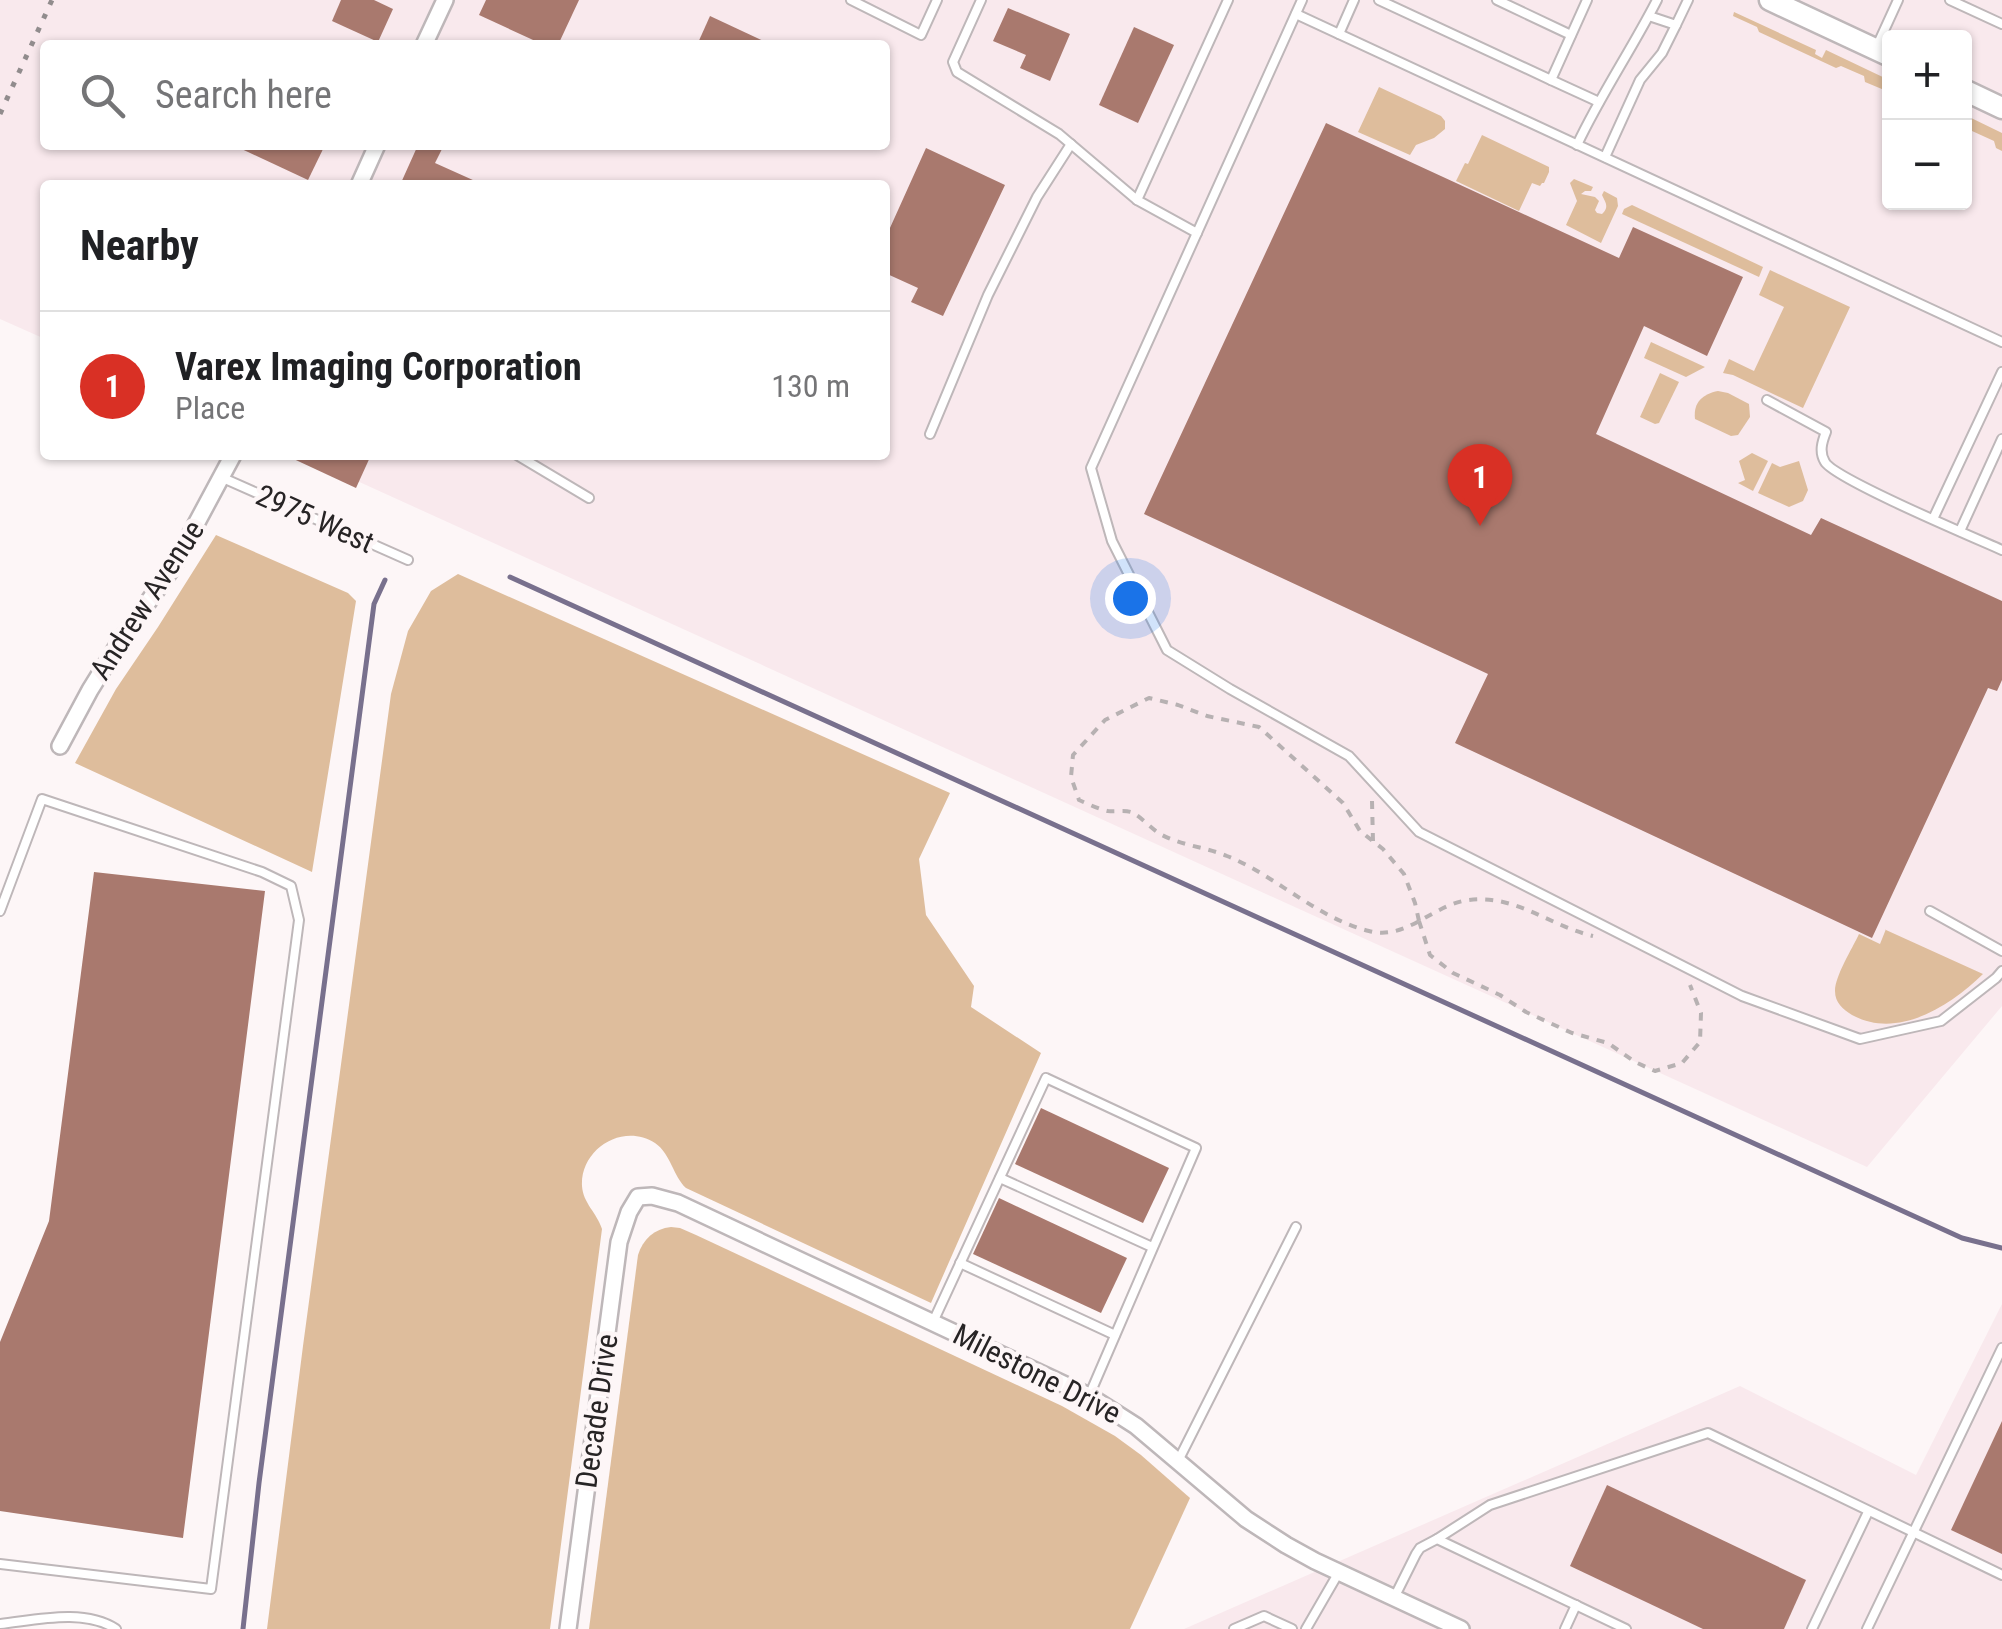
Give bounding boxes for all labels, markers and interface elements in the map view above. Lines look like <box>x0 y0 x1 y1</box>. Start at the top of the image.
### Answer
map controls <box>1882 30 1972 210</box>
button: + <box>1882 30 1972 120</box>
search box <box>40 40 890 150</box>
icon: search <box>75 68 130 123</box>
text: Search here <box>155 73 332 117</box>
button: − <box>1882 120 1972 210</box>
text: Nearby <box>80 221 199 270</box>
text: Varex Imaging Corporation <box>175 345 582 389</box>
text: 1 <box>104 367 121 405</box>
text: 130 m <box>771 367 850 405</box>
text: Place <box>175 389 245 427</box>
pin: 1 <box>1448 444 1512 526</box>
street label: 2975 West <box>251 477 379 560</box>
street label: Andrew Avenue <box>82 514 211 686</box>
your location <box>1105 573 1156 624</box>
street label: Milestone Drive <box>948 1316 1127 1431</box>
street label: Decade Drive <box>568 1332 625 1490</box>

